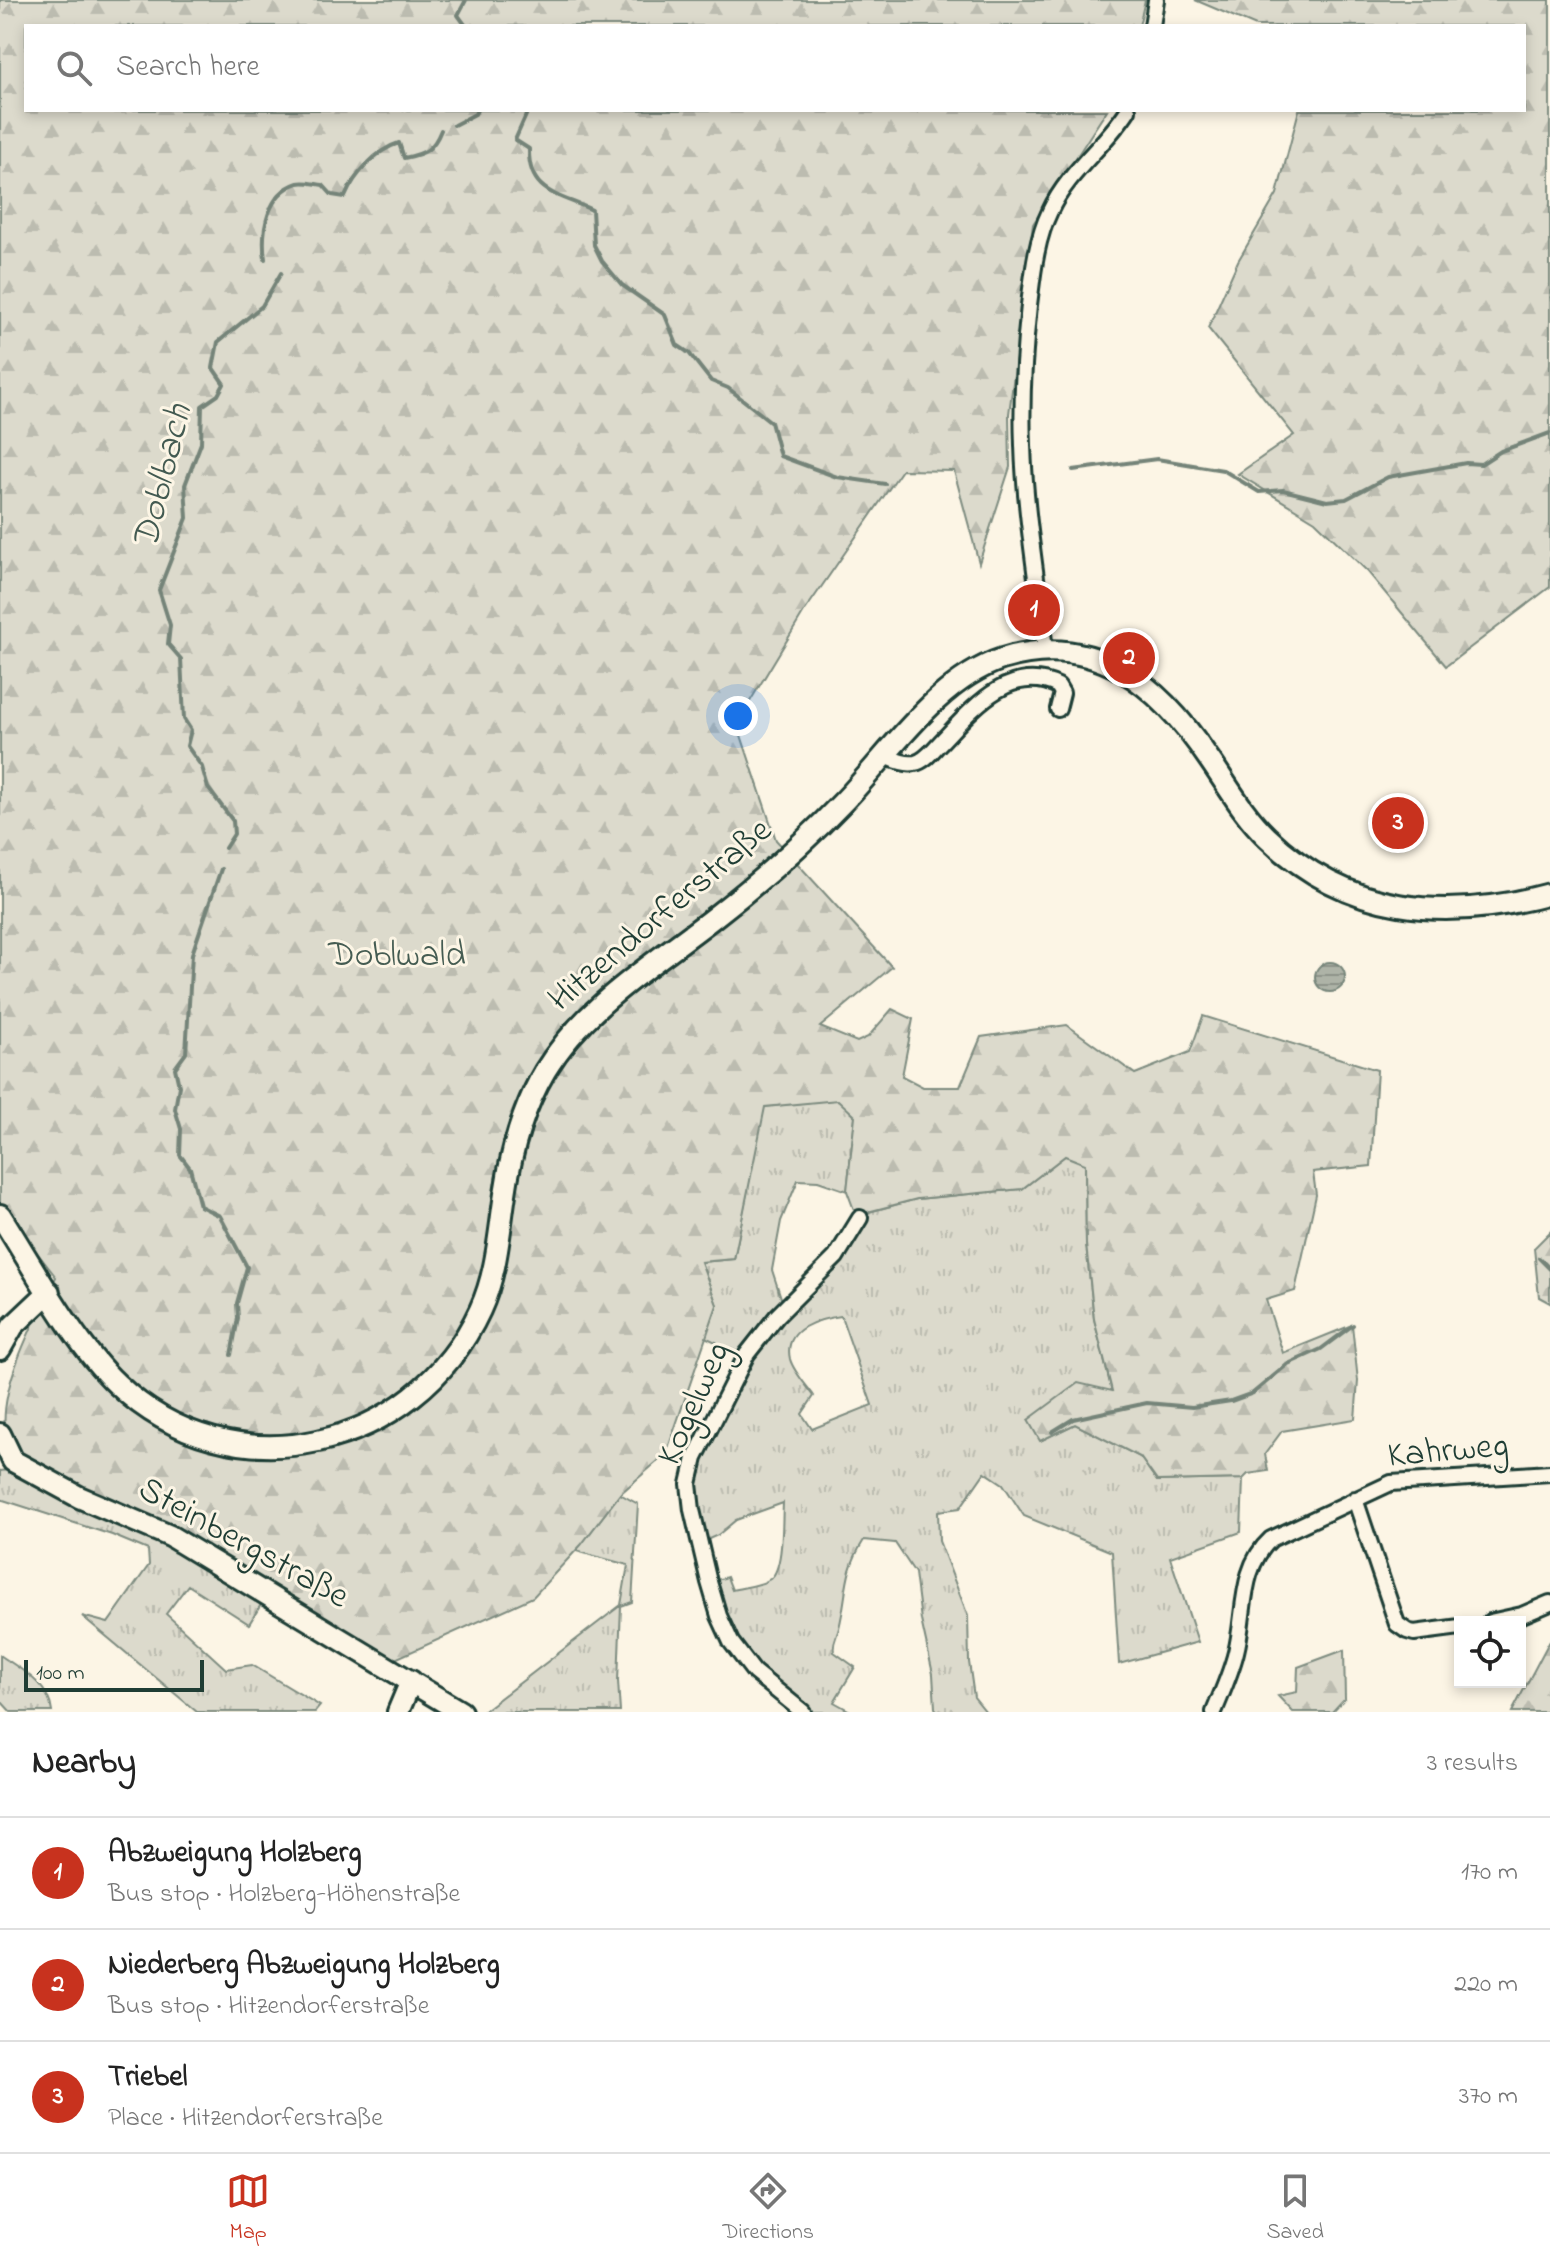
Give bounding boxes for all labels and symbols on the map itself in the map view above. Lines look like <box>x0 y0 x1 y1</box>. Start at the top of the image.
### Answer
water label: Doblbach <box>119 398 209 555</box>
pin: 1 <box>1008 580 1060 640</box>
pin: 2 <box>1103 628 1155 688</box>
your location <box>718 696 758 736</box>
pin: 3 <box>1372 793 1424 853</box>
street label: Hitzendorferstraße <box>537 806 785 1026</box>
park label: Doblwald <box>327 930 466 983</box>
street label: Kogelweg <box>644 1334 746 1474</box>
street label: Kahrweg <box>1385 1420 1511 1484</box>
street label: Steinbergstraße <box>128 1464 359 1624</box>
scale bar <box>24 1656 204 1692</box>

